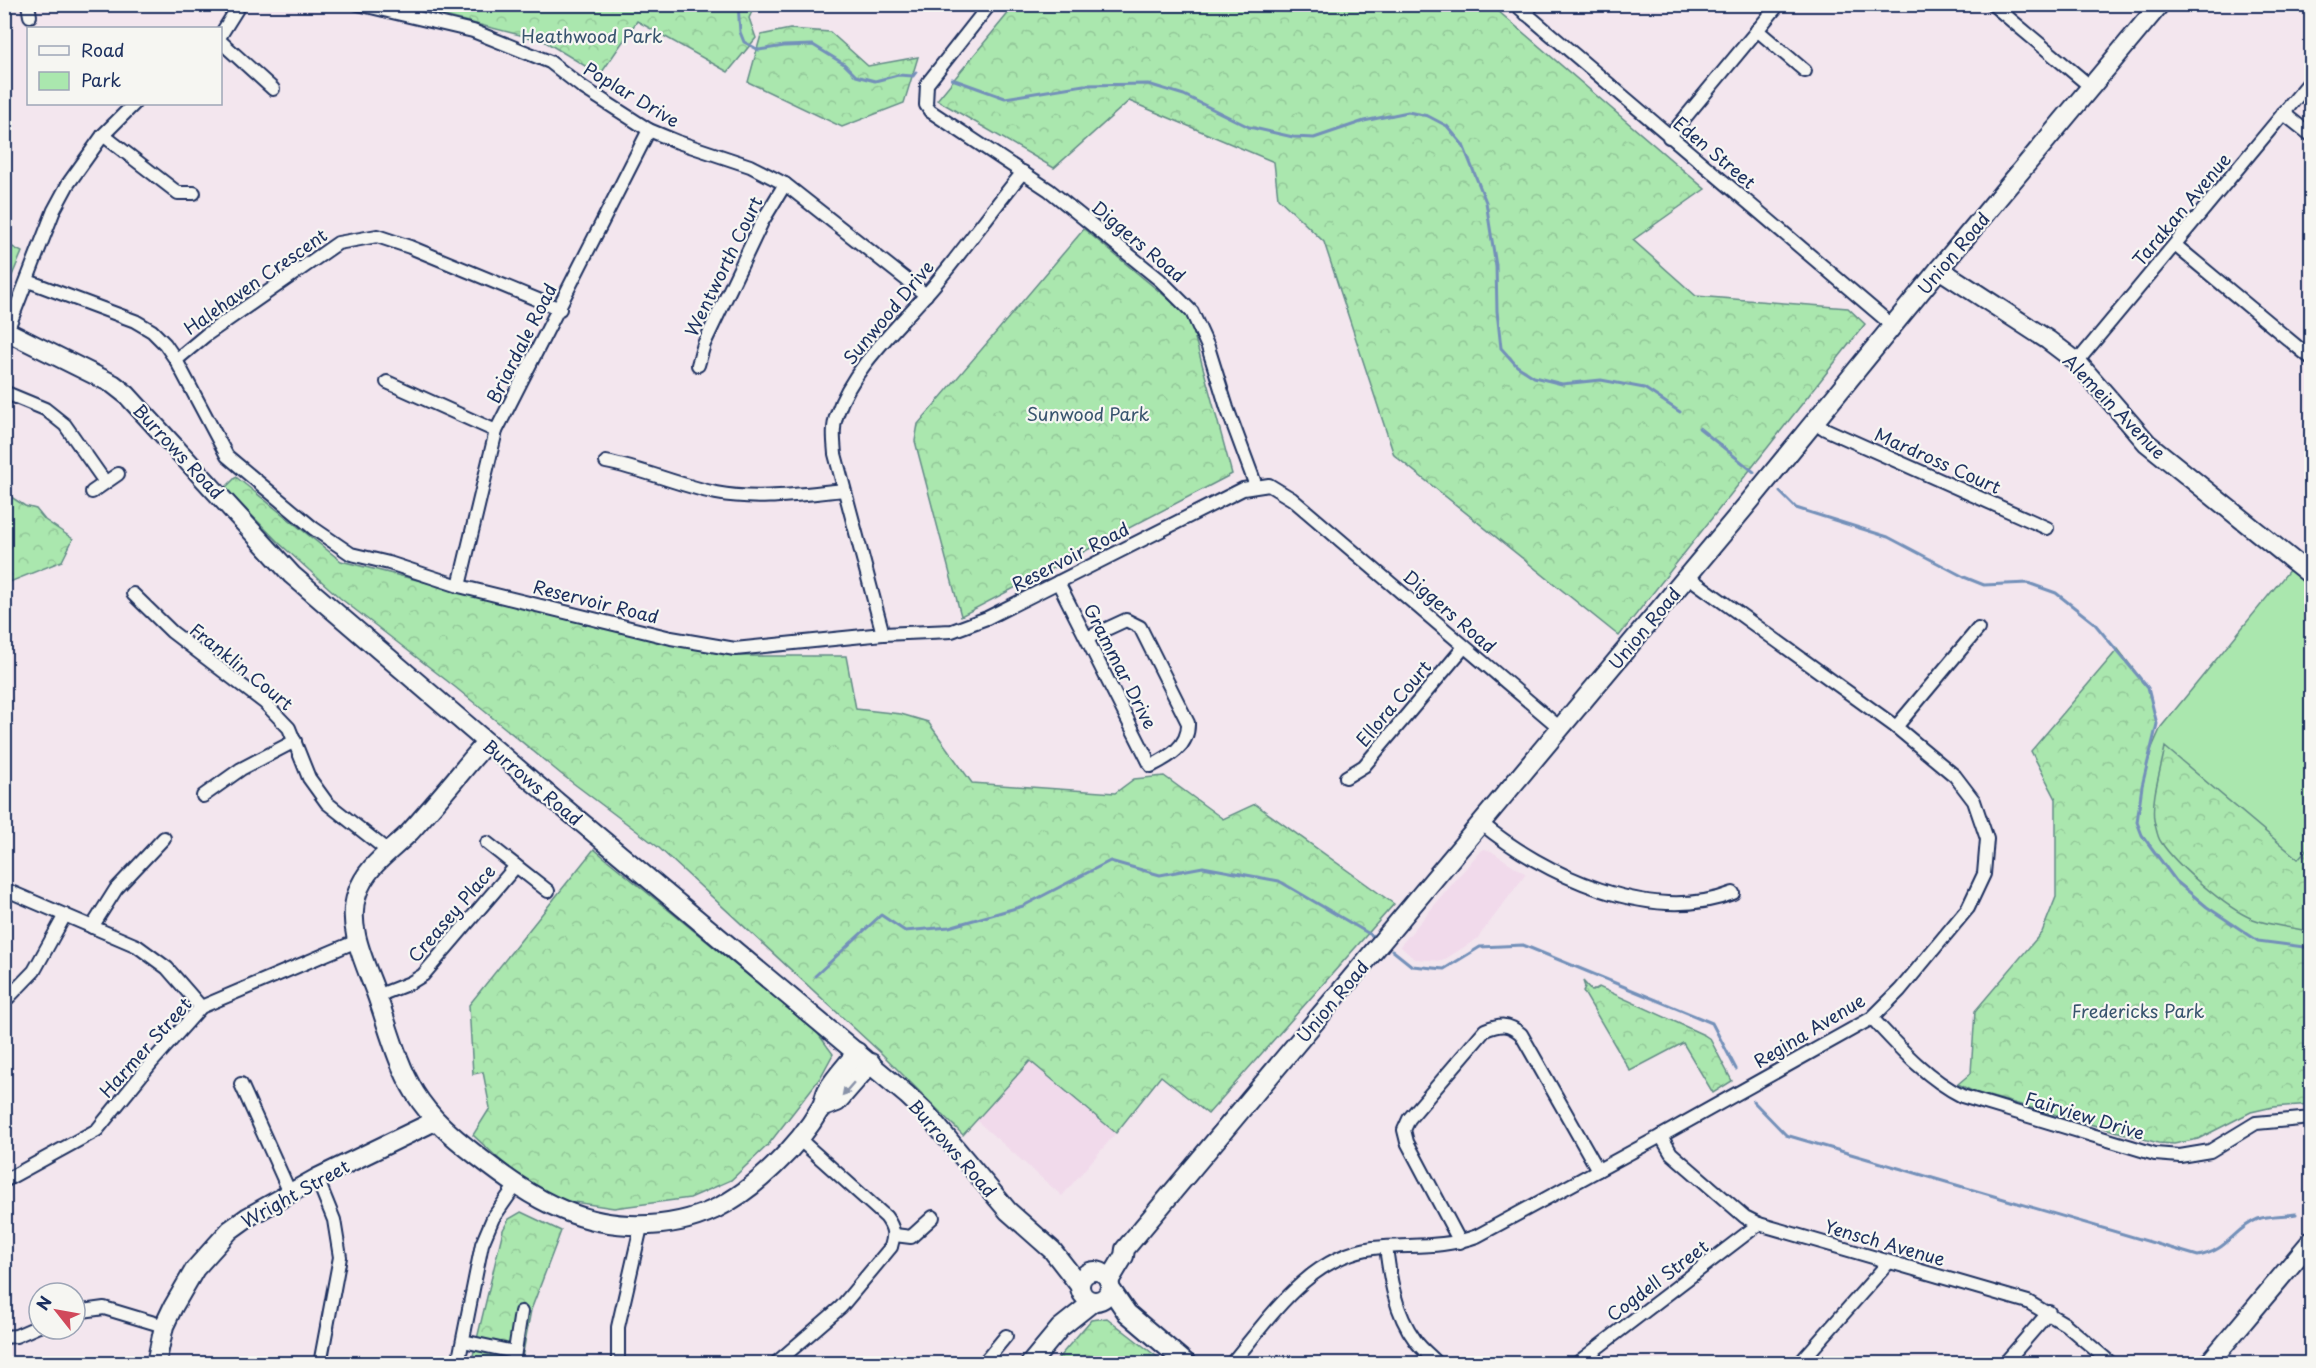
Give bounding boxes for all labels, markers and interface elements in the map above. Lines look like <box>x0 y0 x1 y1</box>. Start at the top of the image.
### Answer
park label: Heathwood Park <box>521 22 663 49</box>
legend <box>27 27 222 105</box>
text: Road <box>81 36 125 63</box>
street label: Poplar Drive <box>579 55 685 133</box>
text: Park <box>81 66 121 93</box>
street label: Eden Street <box>1668 109 1762 195</box>
street label: Tarakan Avenue <box>2125 146 2237 272</box>
street label: Wentworth Court <box>677 191 769 341</box>
street label: Diggers Road <box>1086 194 1192 288</box>
street label: Union Road <box>1910 206 1996 300</box>
street label: Halehaven Crescent <box>178 221 332 341</box>
street label: Sunwood Drive <box>836 254 940 370</box>
street label: Briardale Road <box>479 278 563 408</box>
street label: Alemein Avenue <box>2057 347 2173 465</box>
street label: Burrows Road <box>127 397 231 505</box>
park label: Sunwood Park <box>1026 400 1150 427</box>
street label: Mardross Court <box>1871 420 2005 500</box>
street label: Reservoir Road <box>1006 515 1134 597</box>
street label: Diggers Road <box>1398 563 1502 659</box>
street label: Reservoir Road <box>530 572 662 630</box>
street label: Union Road <box>1601 581 1687 675</box>
street label: Grammar Drive <box>1078 598 1164 734</box>
street label: Franklin Court <box>185 616 299 716</box>
street label: Ellora Court <box>1349 654 1437 752</box>
street label: Burrows Road <box>478 732 588 832</box>
street label: Creasey Place <box>401 858 501 968</box>
street label: Union Road <box>1289 954 1375 1048</box>
street label: Regina Avenue <box>1748 986 1870 1074</box>
street label: Harmer Street <box>93 991 197 1103</box>
park label: Fredericks Park <box>2071 997 2205 1024</box>
one-way arrow <box>842 1081 855 1096</box>
street label: Fairview Drive <box>2022 1084 2148 1146</box>
street label: Burrows Road <box>903 1093 1003 1203</box>
street label: Wright Street <box>236 1152 354 1234</box>
street label: Yensch Avenue <box>1822 1212 1949 1272</box>
street label: Cogdell Street <box>1600 1233 1714 1327</box>
north arrow <box>27 1281 87 1341</box>
text: N <box>30 1291 57 1314</box>

